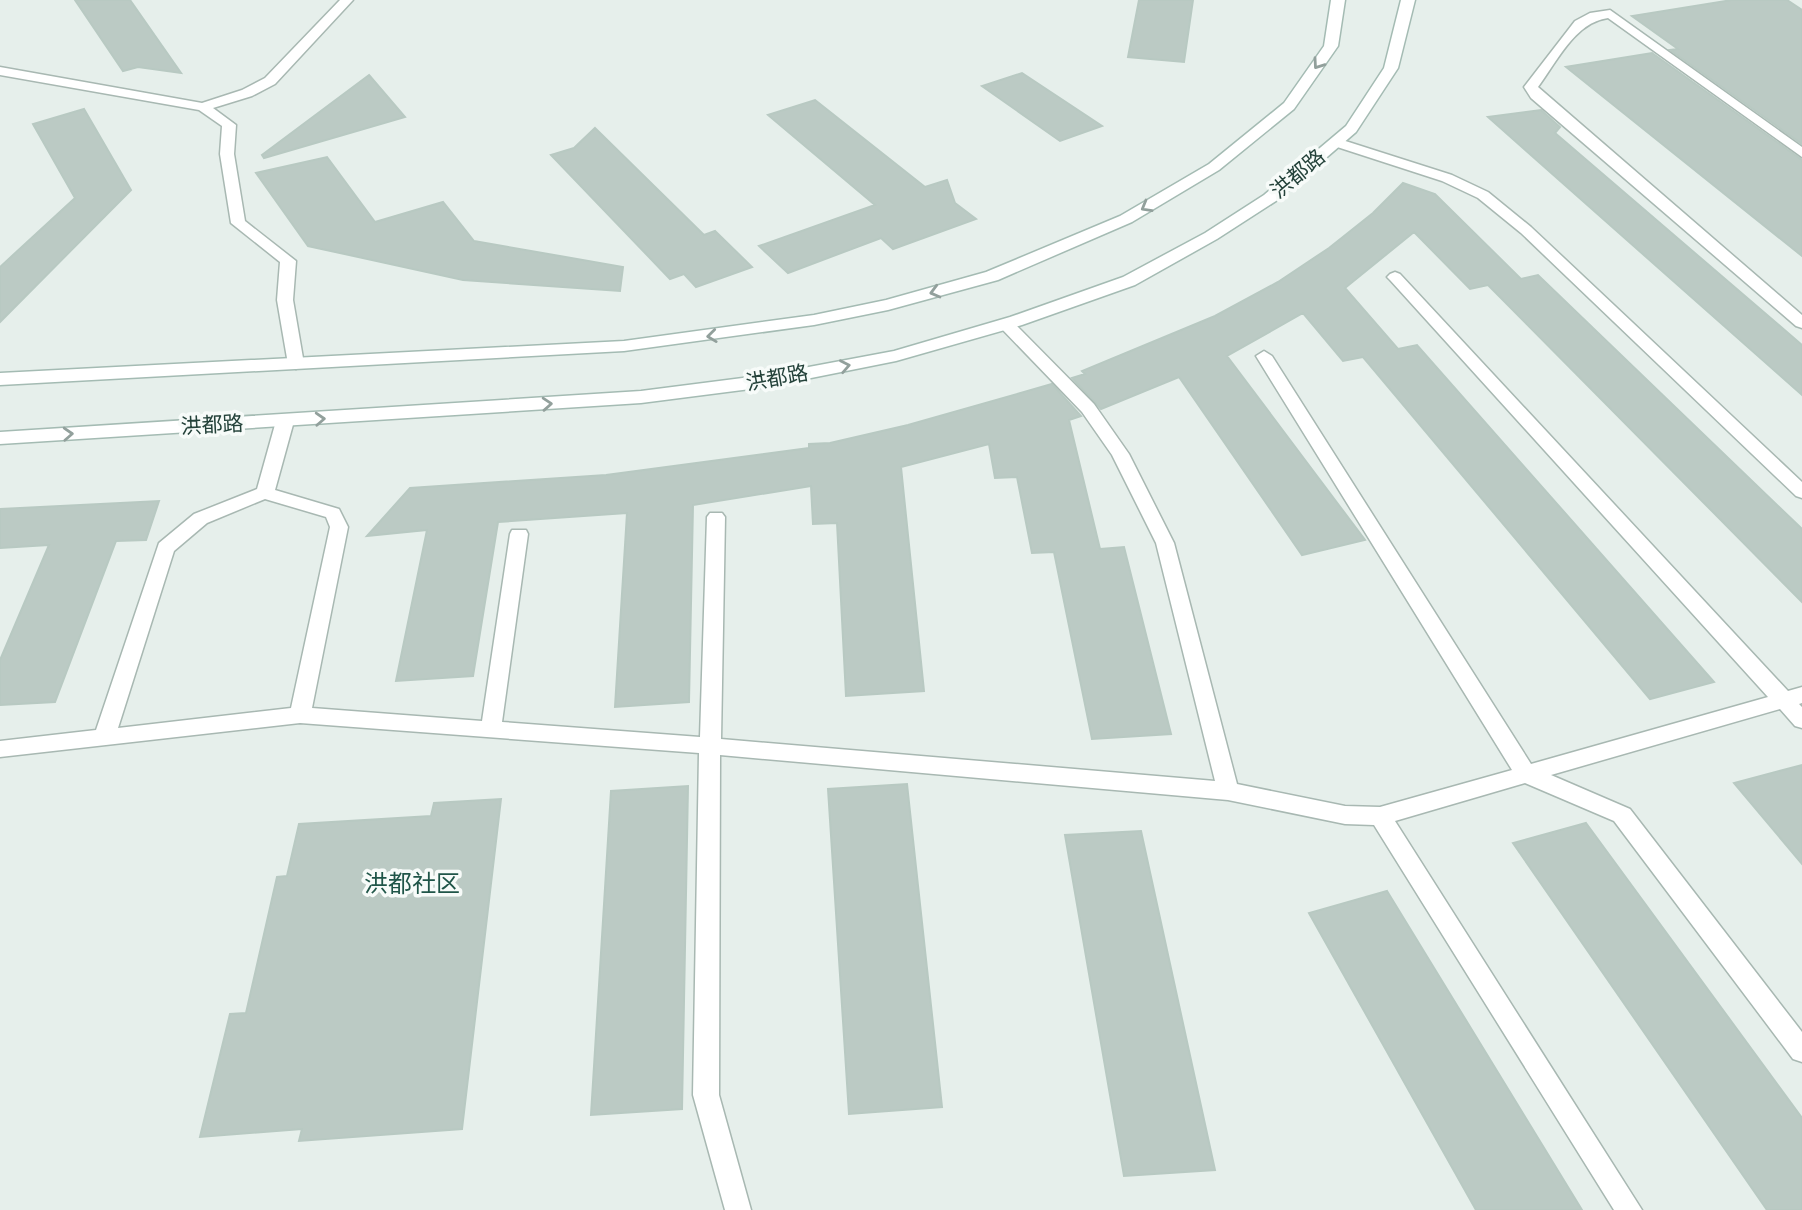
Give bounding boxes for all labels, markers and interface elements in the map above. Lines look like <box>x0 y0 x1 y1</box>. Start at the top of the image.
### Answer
one-way arrow <box>1314 56 1326 69</box>
street label: 洪都路 <box>1265 143 1330 203</box>
one-way arrow <box>1140 199 1153 212</box>
one-way arrow <box>929 283 941 298</box>
one-way arrow <box>706 328 718 343</box>
street label: 洪都路 <box>744 359 810 395</box>
one-way arrow <box>839 359 851 374</box>
one-way arrow <box>541 397 552 412</box>
street label: 洪都路 <box>180 409 244 439</box>
one-way arrow <box>314 412 325 427</box>
one-way arrow <box>63 426 74 441</box>
district label: 洪都社区 <box>364 868 460 898</box>

